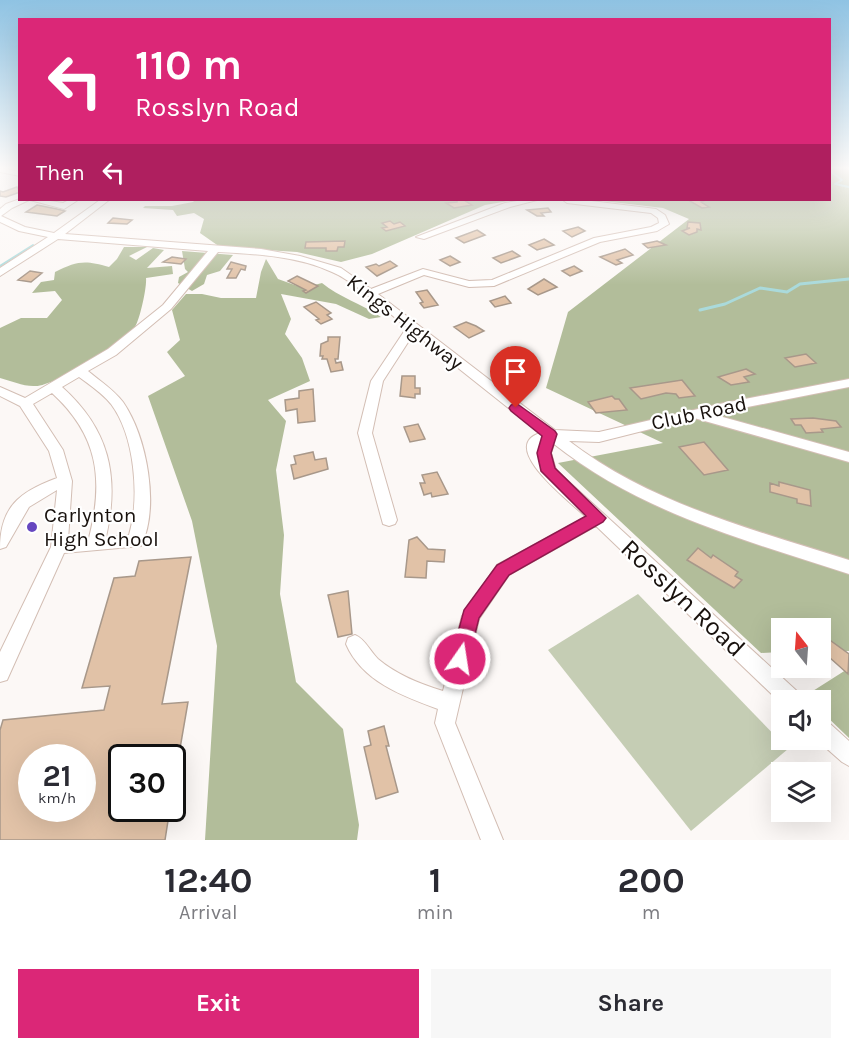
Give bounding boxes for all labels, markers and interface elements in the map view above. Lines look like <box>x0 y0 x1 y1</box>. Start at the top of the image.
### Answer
text: 110 m <box>135 40 242 90</box>
icon: left <box>36 42 114 120</box>
text: Rosslyn Road <box>135 91 300 123</box>
icon: left <box>97 156 130 189</box>
text: Then <box>36 160 85 186</box>
street label: Kings Highway <box>342 269 468 375</box>
pin <box>490 346 541 408</box>
icon: arrive <box>499 355 532 388</box>
street label: Club Road <box>649 391 749 435</box>
place label: Carlynton High School <box>44 503 159 551</box>
marker: Carlynton High School <box>25 520 39 534</box>
street label: Rosslyn Road <box>614 533 752 663</box>
north arrow <box>771 618 831 678</box>
map controls <box>771 618 831 822</box>
position arrow <box>428 627 492 691</box>
button: sound <box>771 690 831 750</box>
speed limit sign: 30 <box>108 744 186 822</box>
text: 21 <box>43 758 71 794</box>
button: layers <box>771 762 831 822</box>
text: km/h <box>38 789 76 807</box>
text: 12:40 <box>164 859 253 901</box>
text: 1 <box>429 859 442 901</box>
text: 200 <box>618 859 685 901</box>
text: Arrival <box>179 901 238 924</box>
text: min <box>417 901 453 924</box>
text: m <box>642 901 661 924</box>
button: Exit <box>18 969 419 1038</box>
button: Share <box>431 969 831 1038</box>

